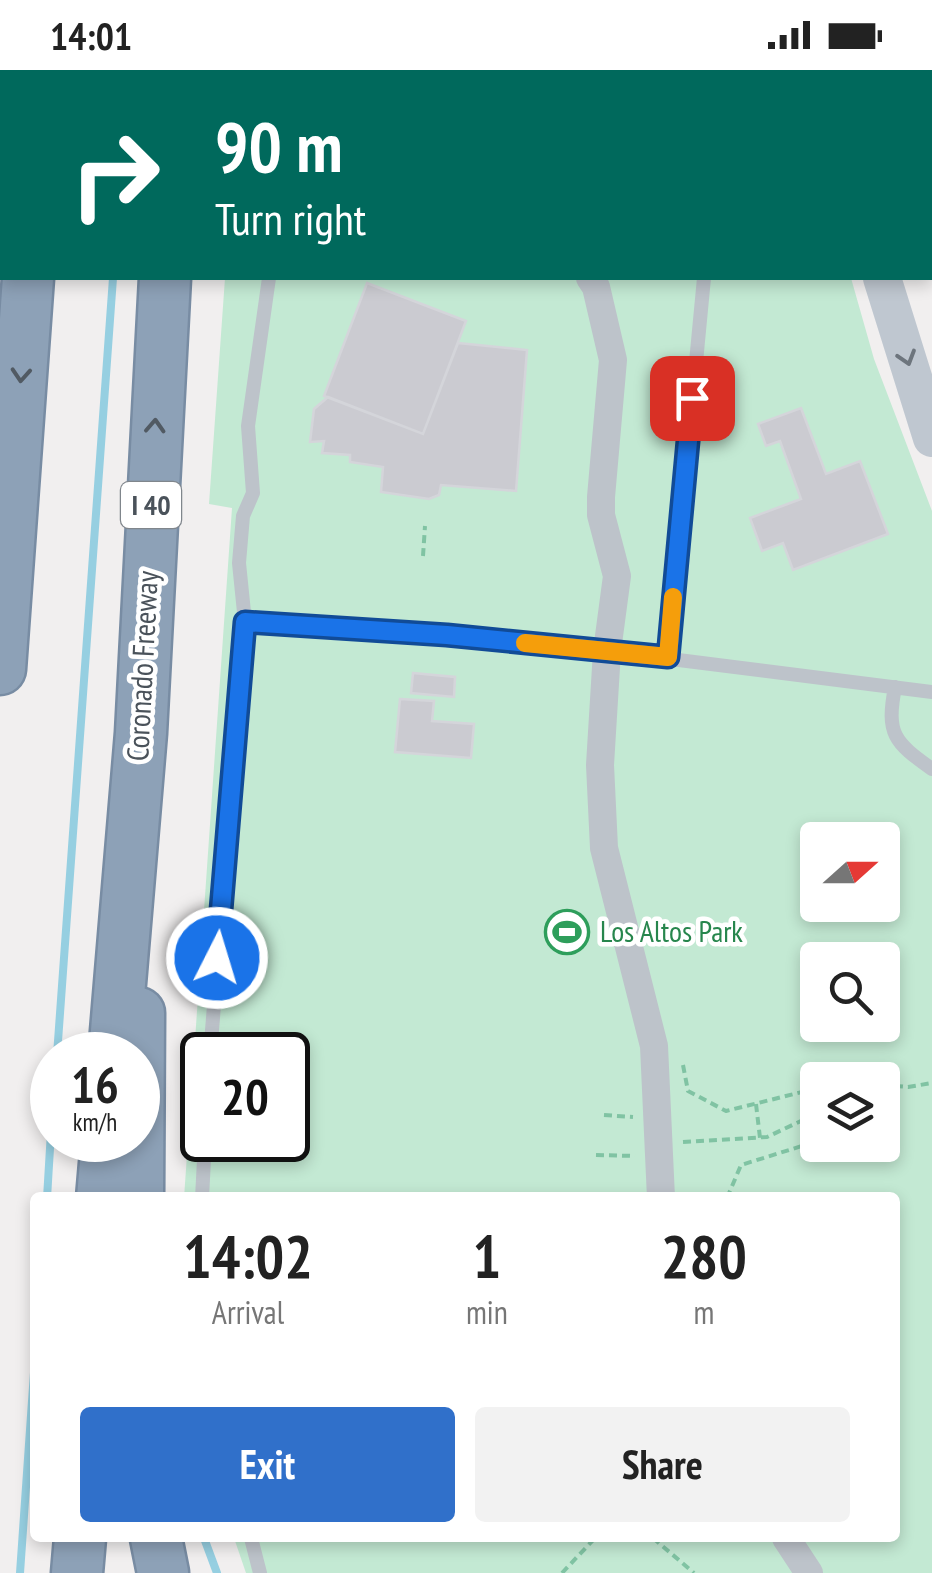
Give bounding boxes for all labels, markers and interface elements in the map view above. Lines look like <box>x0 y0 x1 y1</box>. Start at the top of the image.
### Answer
text: 14:01 <box>50 11 132 60</box>
text: 90 m <box>215 101 343 191</box>
icon: right <box>50 110 180 240</box>
text: Turn right <box>215 189 366 247</box>
one-way arrow <box>895 349 916 366</box>
pin <box>650 356 735 441</box>
one-way arrow <box>11 367 32 383</box>
icon: arrive <box>665 371 720 426</box>
one-way arrow <box>144 417 165 433</box>
road number: I 40 <box>121 482 181 528</box>
street label: Coronado Freeway <box>117 569 166 762</box>
north arrow <box>800 822 900 922</box>
map controls <box>800 822 900 1162</box>
position arrow <box>165 906 269 1010</box>
sports icon: Los Altos Park <box>544 909 590 955</box>
place label: Los Altos Park <box>600 911 743 950</box>
button: search <box>800 942 900 1042</box>
speed limit sign: 20 <box>180 1032 310 1162</box>
text: 16 <box>71 1052 119 1117</box>
button: layers <box>800 1062 900 1162</box>
text: km/h <box>73 1106 117 1138</box>
text: 14:02 <box>183 1217 313 1295</box>
text: 1 <box>473 1217 501 1295</box>
text: 280 <box>661 1217 747 1295</box>
text: Arrival <box>212 1291 284 1333</box>
text: min <box>466 1291 508 1333</box>
text: m <box>693 1291 714 1333</box>
button: Exit <box>80 1407 455 1522</box>
button: Share <box>475 1407 850 1522</box>

